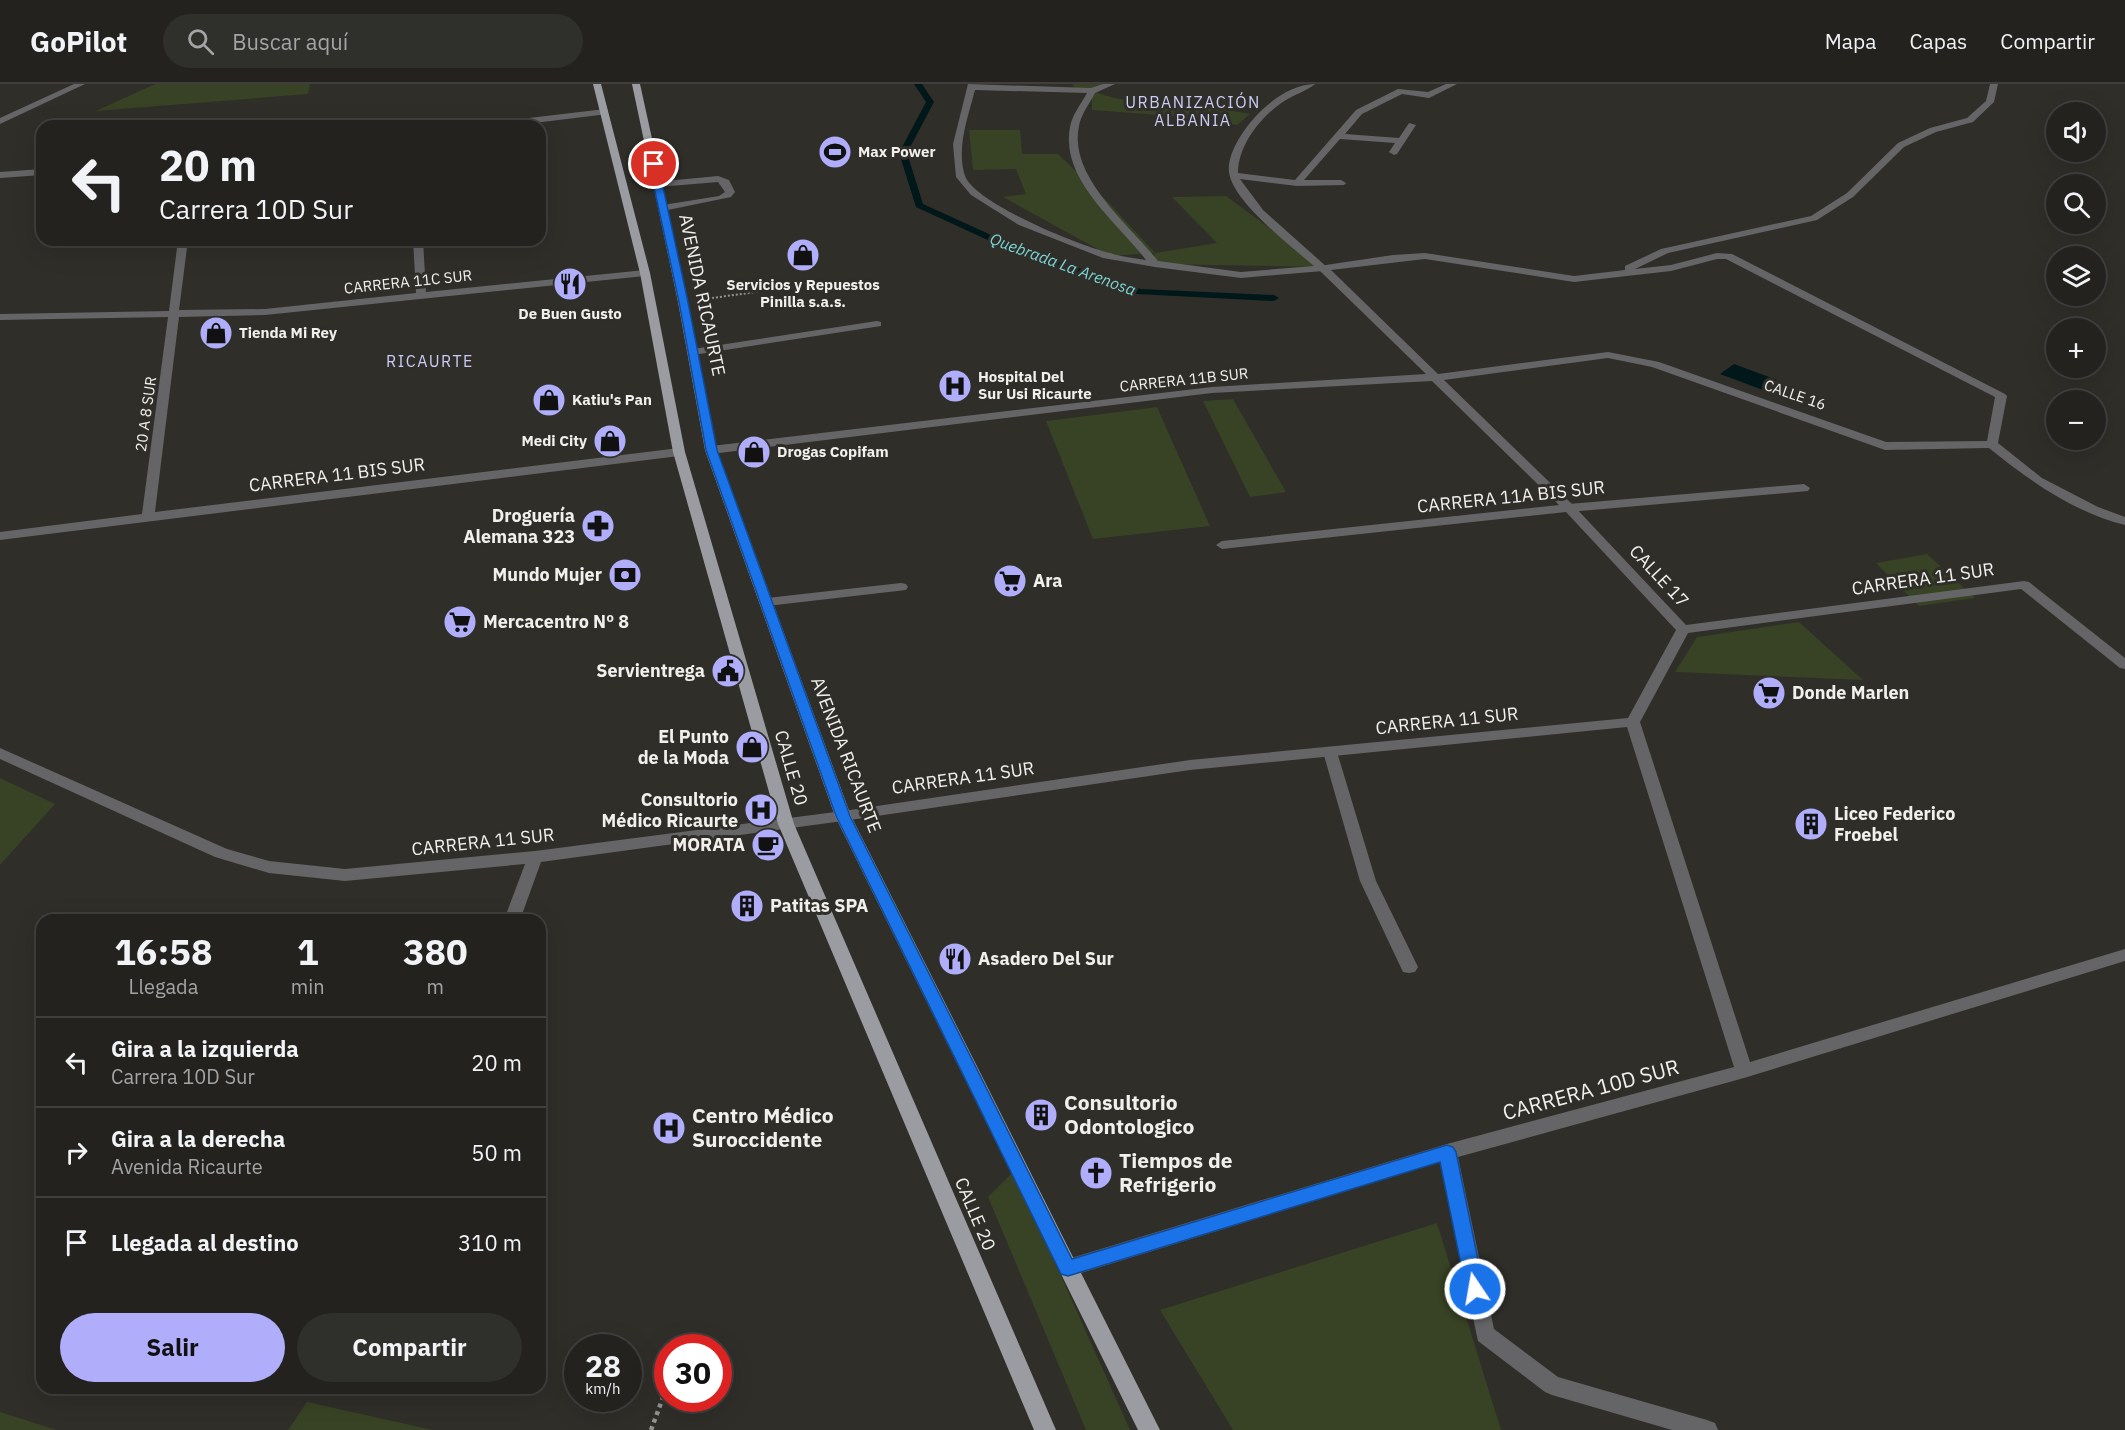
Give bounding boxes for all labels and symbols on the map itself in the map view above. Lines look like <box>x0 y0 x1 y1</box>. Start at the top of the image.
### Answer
district label: URBANIZACIÓN ALBANIA <box>1125 91 1261 130</box>
sports icon: Max Power <box>817 134 853 170</box>
pin <box>628 138 679 189</box>
place label: Max Power <box>858 142 936 161</box>
street label: AVENIDA RICAURTE <box>674 212 731 378</box>
water label: Quebrada La Arenosa <box>987 228 1139 300</box>
shop icon: Servicios y Repuestos Pinilla s.a.s. <box>785 237 821 273</box>
street label: CARRERA 11C SUR <box>343 265 473 298</box>
restaurant icon: De Buen Gusto <box>552 266 588 302</box>
place label: Servicios y Repuestos Pinilla s.a.s. <box>726 275 880 311</box>
place label: De Buen Gusto <box>518 304 622 323</box>
shop icon: Tienda Mi Rey <box>198 315 234 351</box>
place label: Tienda Mi Rey <box>239 323 337 342</box>
district label: RICAURTE <box>386 351 474 371</box>
street label: CARRERA 11B SUR <box>1119 363 1249 396</box>
place label: Hospital Del Sur Usi Ricaurte <box>978 367 1092 403</box>
hospital icon: Hospital Del Sur Usi Ricaurte <box>937 368 973 404</box>
street label: 20 A 8 SUR <box>131 375 160 453</box>
street label: CALLE 16 <box>1762 375 1829 414</box>
shop icon: Katiu's Pan <box>531 382 567 418</box>
place label: Katiu's Pan <box>572 390 652 409</box>
shop icon: Medi City <box>592 423 628 459</box>
place label: Medi City <box>522 431 587 450</box>
shop icon: Drogas Copifam <box>736 434 772 470</box>
place label: Drogas Copifam <box>777 442 889 461</box>
street label: CARRERA 11 BIS SUR <box>248 452 426 497</box>
street label: CARRERA 11A BIS SUR <box>1416 475 1606 518</box>
place label: Droguería Alemana 323 <box>463 504 575 548</box>
pharmacy icon: Droguería Alemana 323 <box>580 508 616 544</box>
street label: CALLE 17 <box>1625 540 1694 612</box>
bank icon: Mundo Mujer <box>607 557 643 593</box>
street label: CARRERA 11 SUR <box>1850 557 1996 600</box>
place label: Mundo Mujer <box>492 563 602 586</box>
supermarket icon: Ara <box>992 563 1028 599</box>
place label: Ara <box>1033 569 1063 592</box>
supermarket icon: Mercacentro Nº 8 <box>442 604 478 640</box>
place label: Mercacentro Nº 8 <box>483 610 629 633</box>
public building icon: Servientrega <box>710 653 746 689</box>
place label: Servientrega <box>596 659 705 682</box>
street label: AVENIDA RICAURTE <box>806 674 887 836</box>
supermarket icon: Donde Marlen <box>1751 675 1787 711</box>
place label: Donde Marlen <box>1792 681 1909 704</box>
street label: CARRERA 11 SUR <box>1374 702 1520 739</box>
place label: El Punto de la Moda <box>638 725 729 769</box>
street label: CALLE 20 <box>770 728 813 808</box>
shop icon: El Punto de la Moda <box>734 729 770 765</box>
street label: CARRERA 11 SUR <box>890 756 1036 799</box>
place label: Consultorio Médico Ricaurte <box>602 788 738 832</box>
hospital icon: Consultorio Médico Ricaurte <box>743 792 779 828</box>
place label: Liceo Federico Froebel <box>1834 802 1955 846</box>
building icon: Liceo Federico Froebel <box>1793 806 1829 842</box>
street label: CARRERA 11 SUR <box>410 823 556 860</box>
cafe icon: MORATA <box>750 827 786 863</box>
place label: MORATA <box>672 833 745 856</box>
building icon: Patitas SPA <box>729 888 765 924</box>
place label: Patitas SPA <box>770 894 868 917</box>
restaurant icon: Asadero Del Sur <box>937 941 973 977</box>
place label: Asadero Del Sur <box>978 947 1114 970</box>
street label: CARRERA 10D SUR <box>1499 1052 1682 1126</box>
place label: Consultorio Odontologico <box>1064 1088 1194 1140</box>
building icon: Consultorio Odontologico <box>1023 1097 1059 1133</box>
place label: Centro Médico Suroccidente <box>692 1101 834 1153</box>
hospital icon: Centro Médico Suroccidente <box>651 1110 687 1146</box>
place label: Tiempos de Refrigerio <box>1119 1146 1233 1198</box>
church icon: Tiempos de Refrigerio <box>1078 1155 1114 1191</box>
street label: CALLE 20 <box>950 1174 1001 1254</box>
position arrow <box>1443 1257 1507 1321</box>
speed limit sign: 30 <box>654 1334 732 1412</box>

